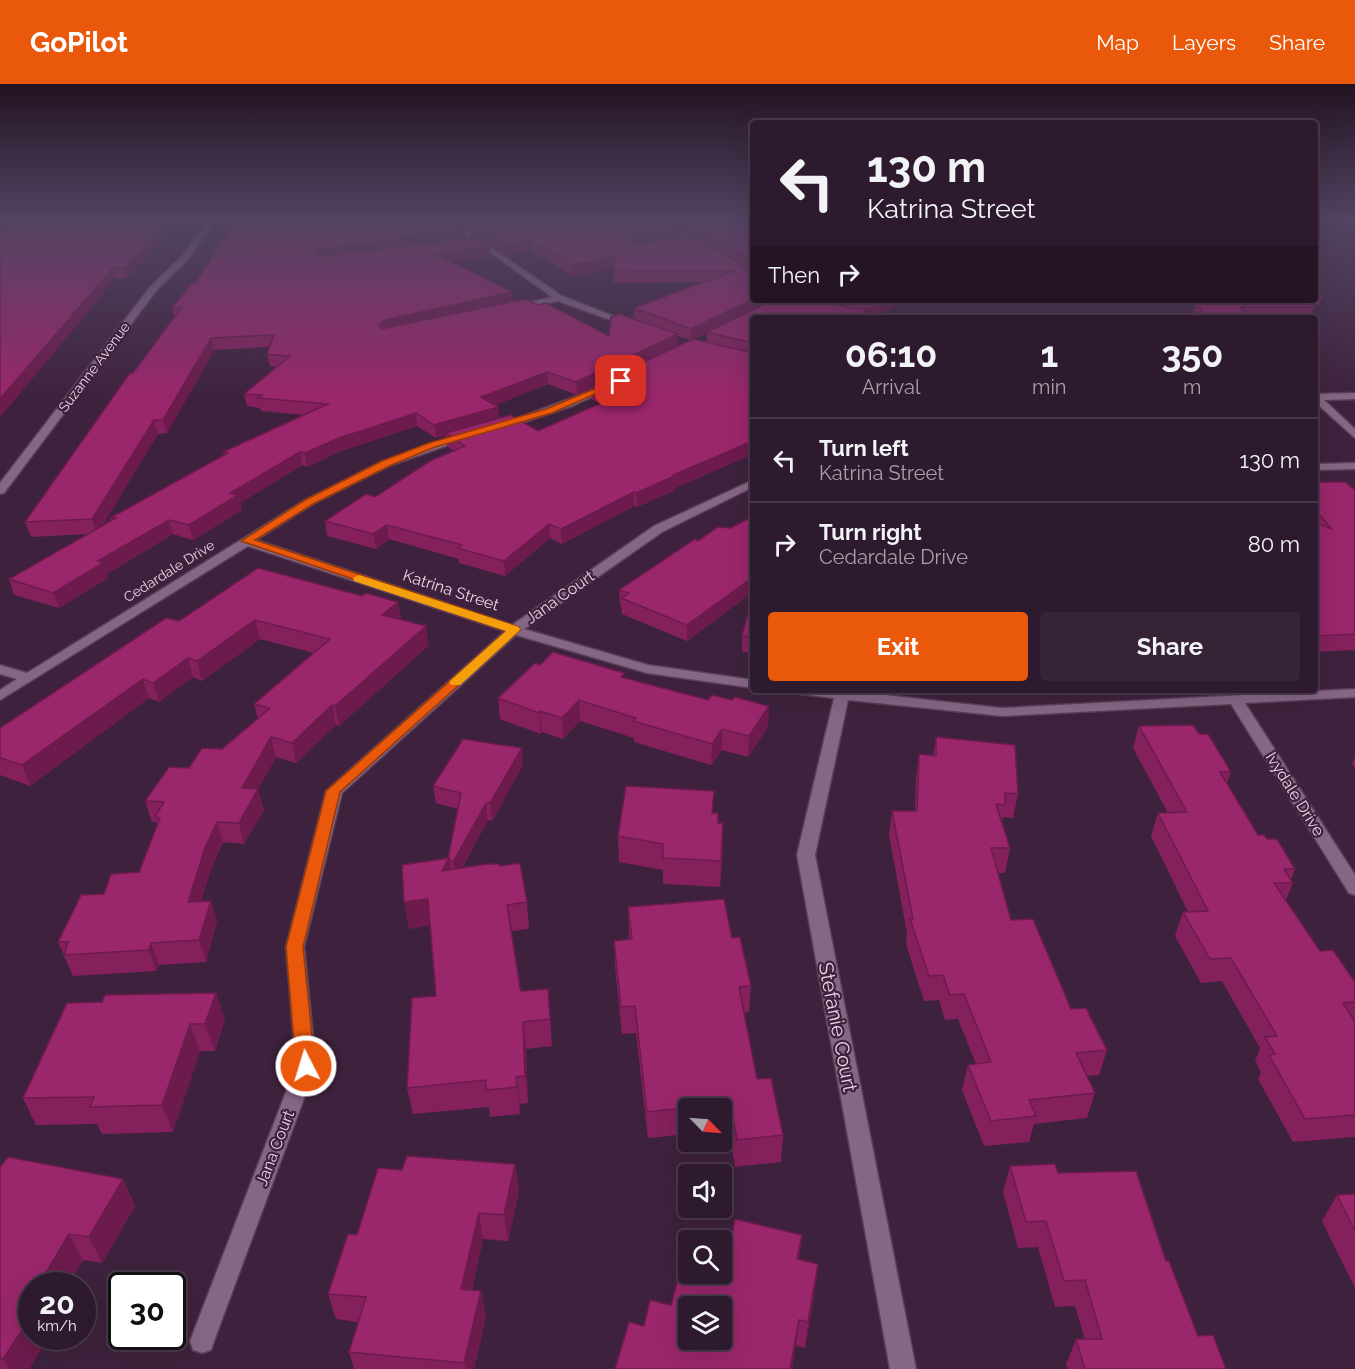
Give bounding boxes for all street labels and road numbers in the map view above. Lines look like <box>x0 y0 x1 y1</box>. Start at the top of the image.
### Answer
street label: Suzanne Avenue <box>55 319 133 415</box>
street label: Cedardale Drive <box>121 537 217 605</box>
street label: Katrina Street <box>401 566 502 615</box>
street label: Jana Court <box>522 566 598 628</box>
street label: Ivydale Drive <box>1262 748 1328 840</box>
street label: Stefanie Court <box>814 960 862 1094</box>
street label: Jana Court <box>252 1107 298 1188</box>

